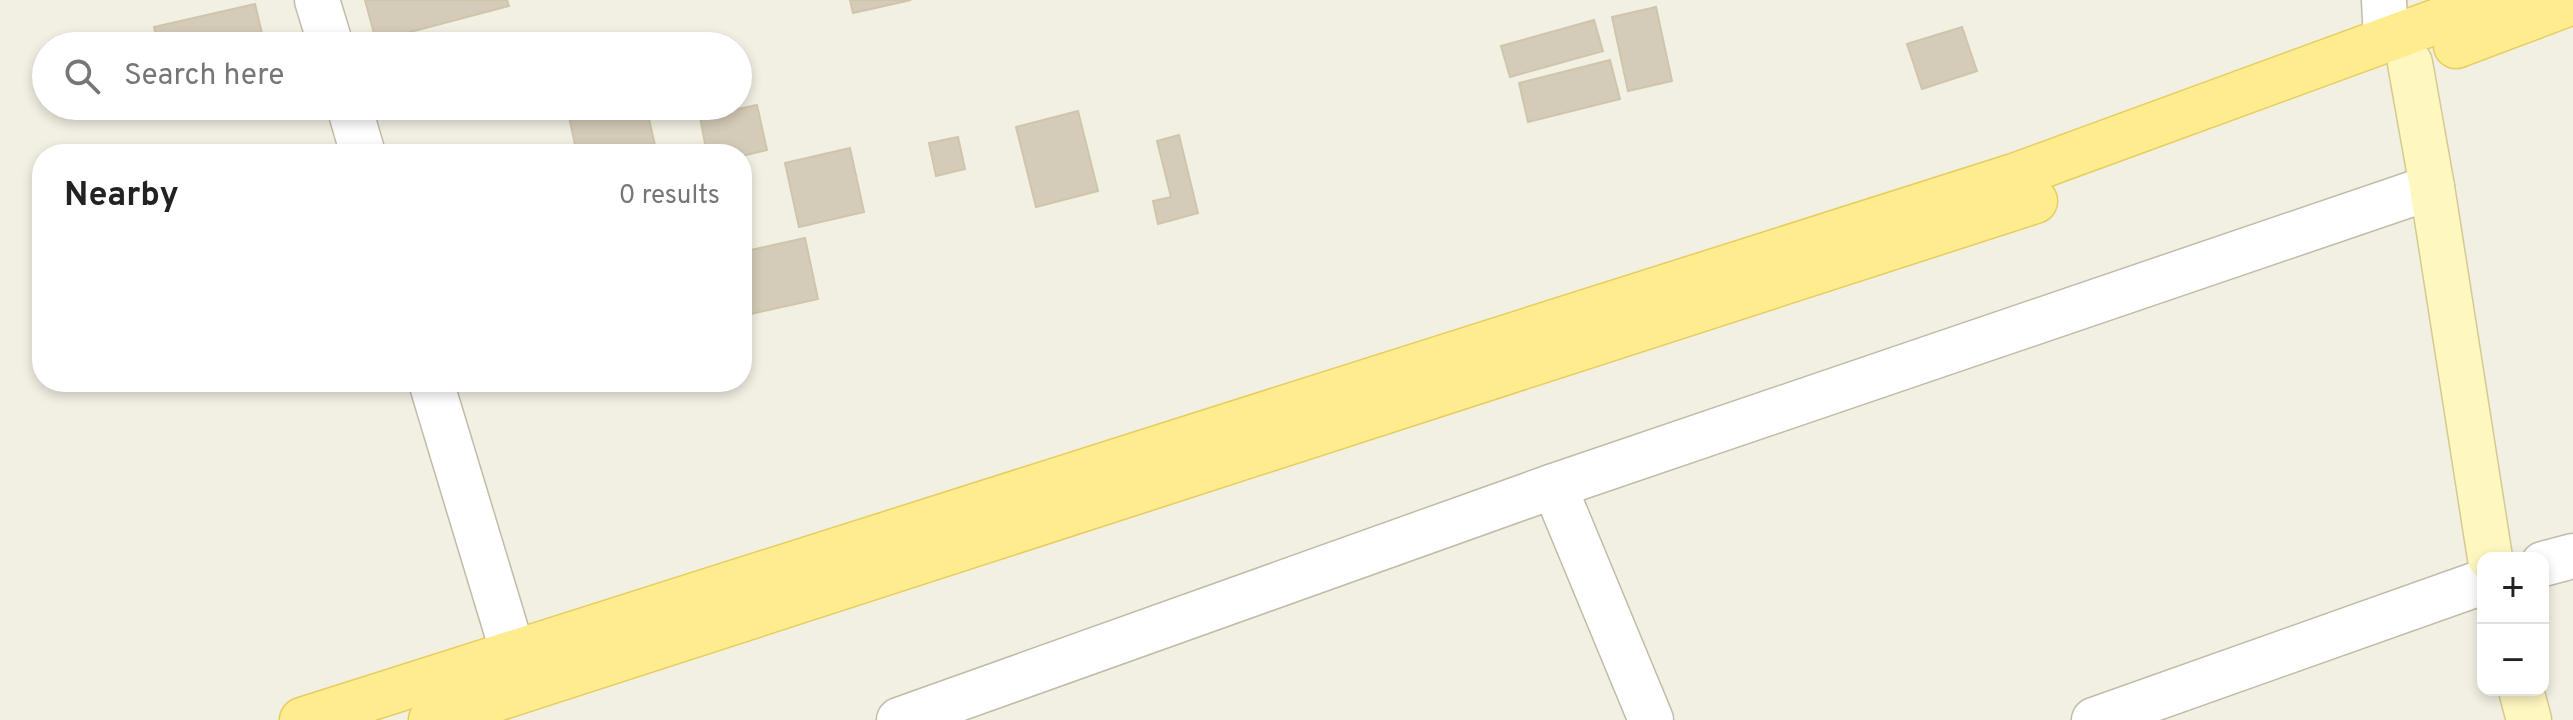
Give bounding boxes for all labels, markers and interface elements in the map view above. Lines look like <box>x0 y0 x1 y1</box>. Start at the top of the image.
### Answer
search box <box>32 32 752 120</box>
icon: search <box>60 54 104 98</box>
text: Search here <box>124 58 284 95</box>
text: Nearby <box>64 175 179 218</box>
text: 0 results <box>619 180 720 213</box>
map controls <box>2477 552 2549 696</box>
button: + <box>2477 552 2549 624</box>
button: − <box>2477 624 2549 696</box>

